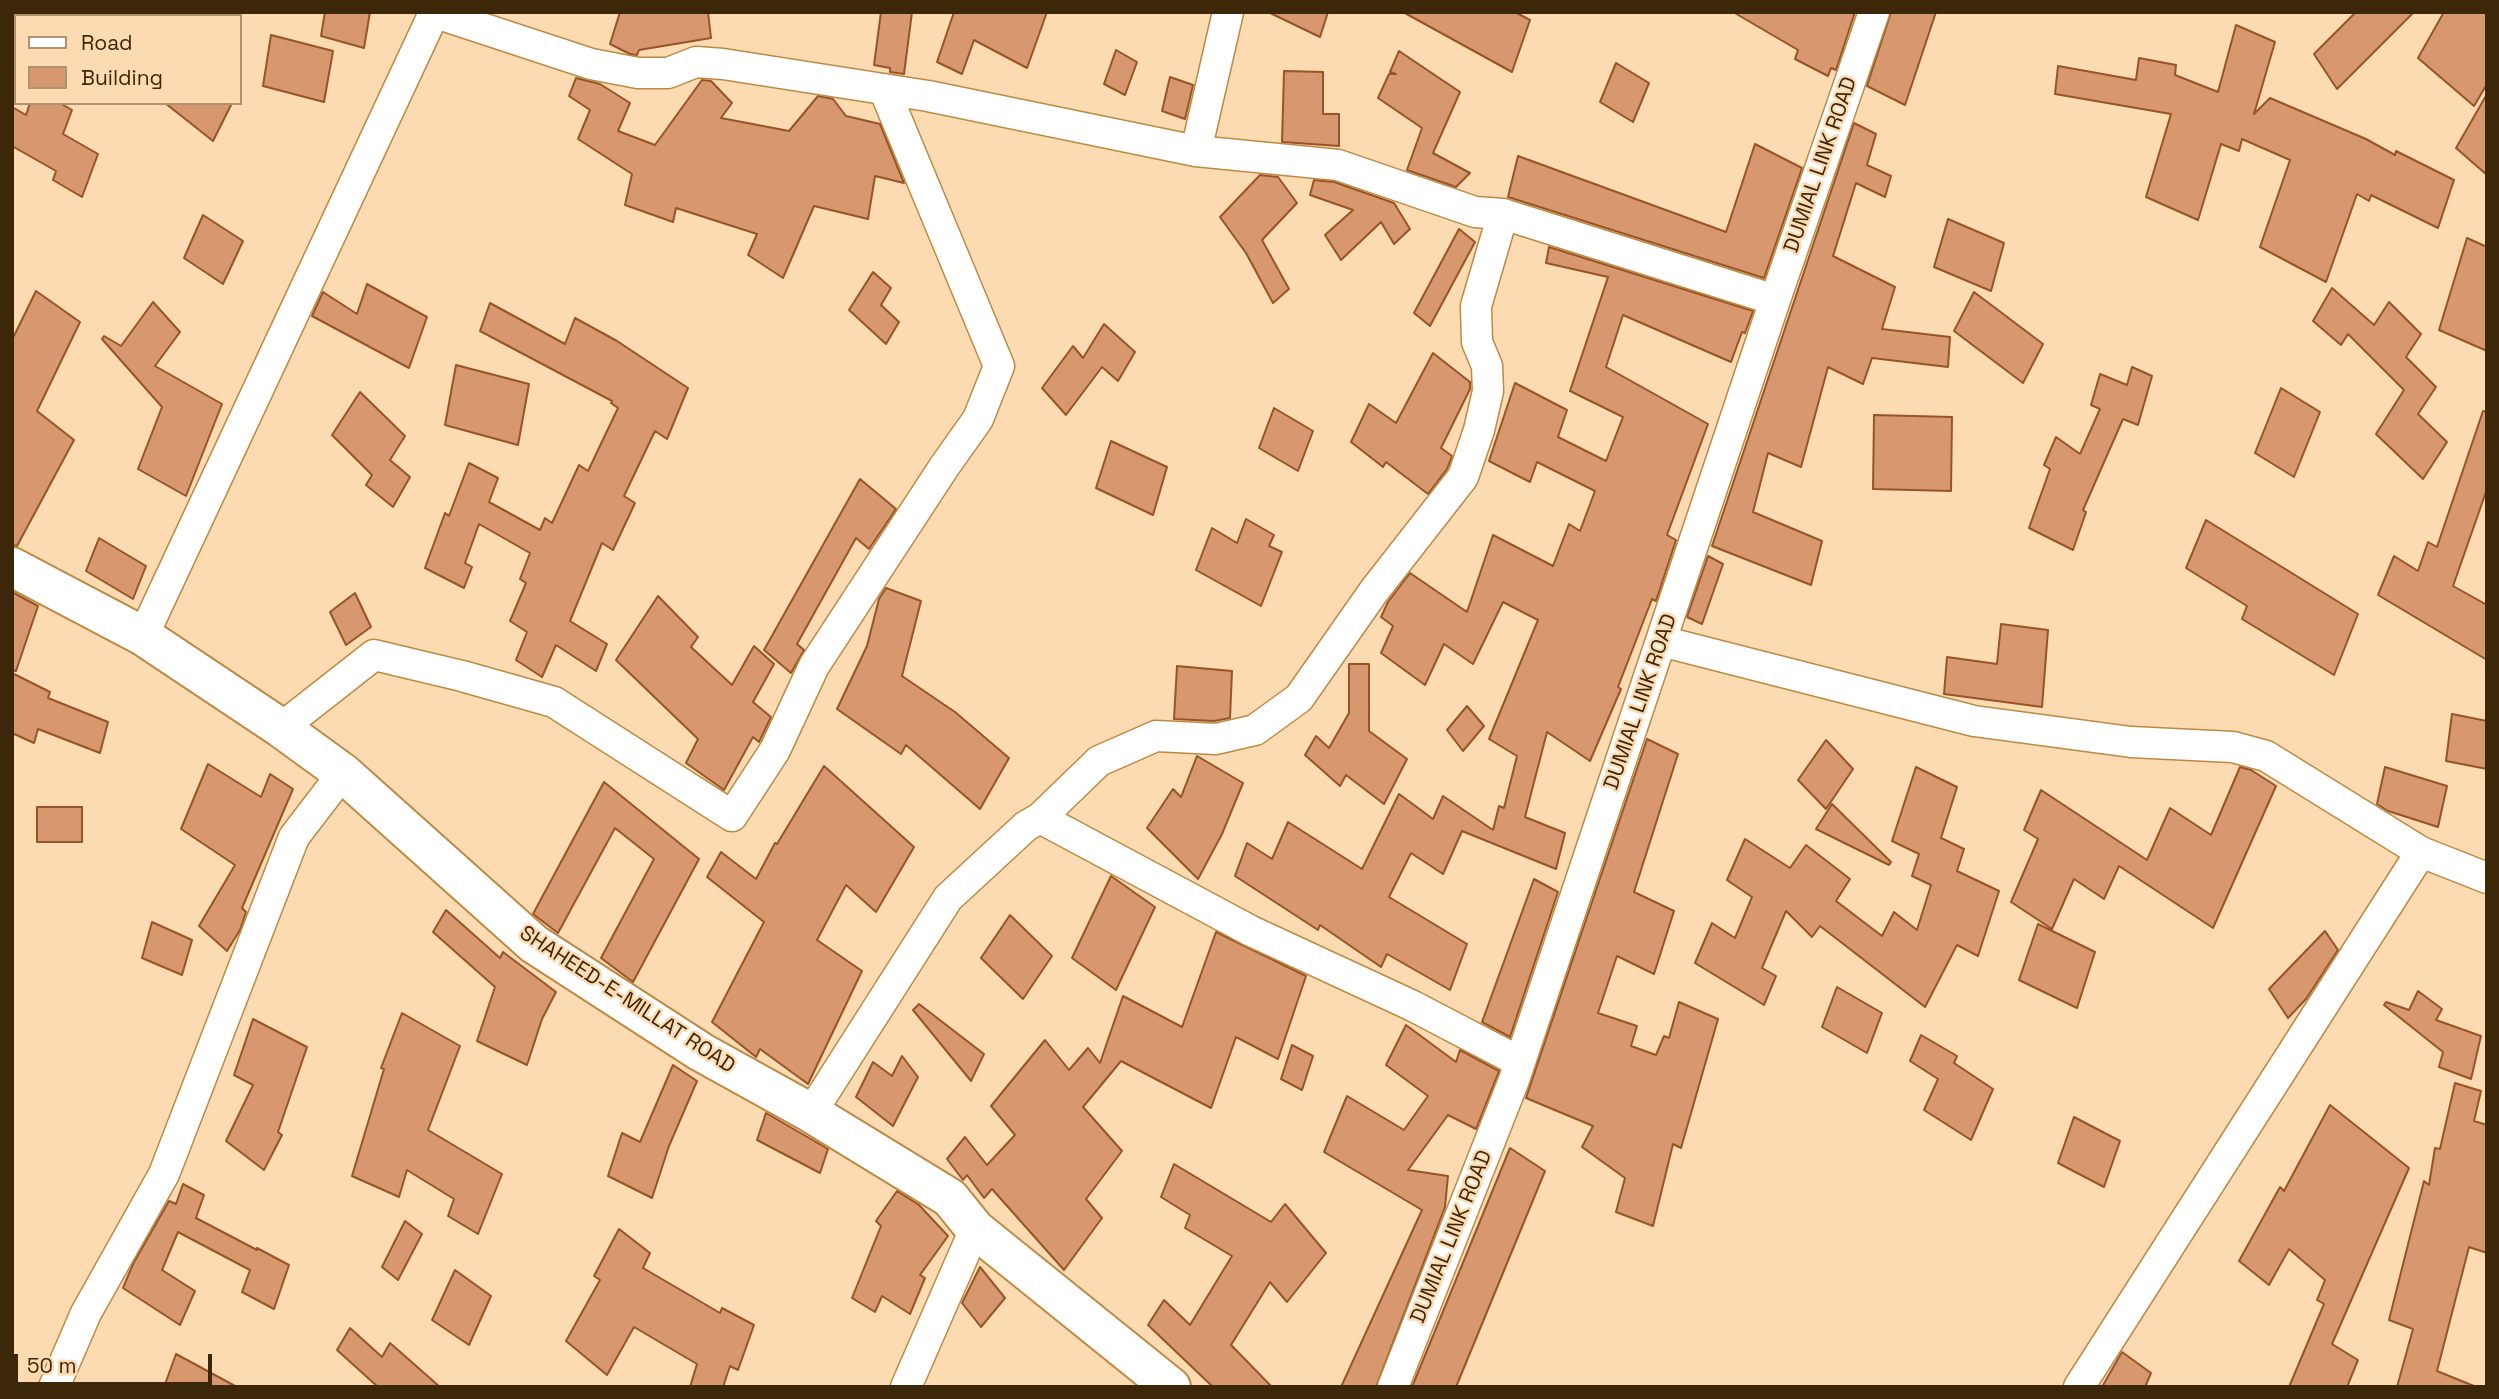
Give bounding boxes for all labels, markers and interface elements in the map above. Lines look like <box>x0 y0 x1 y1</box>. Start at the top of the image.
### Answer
legend <box>14 14 242 105</box>
text: Road <box>81 29 133 56</box>
text: Building <box>81 64 163 91</box>
street label: DUMIAL LINK ROAD <box>1779 74 1863 256</box>
street label: DUMIAL LINK ROAD <box>1599 611 1683 793</box>
street label: SHAHEED-E-MILLAT ROAD <box>514 921 740 1079</box>
street label: DUMIAL LINK ROAD <box>1406 1147 1498 1327</box>
scale bar <box>18 1340 215 1384</box>
text: 50 m <box>27 1352 77 1379</box>

